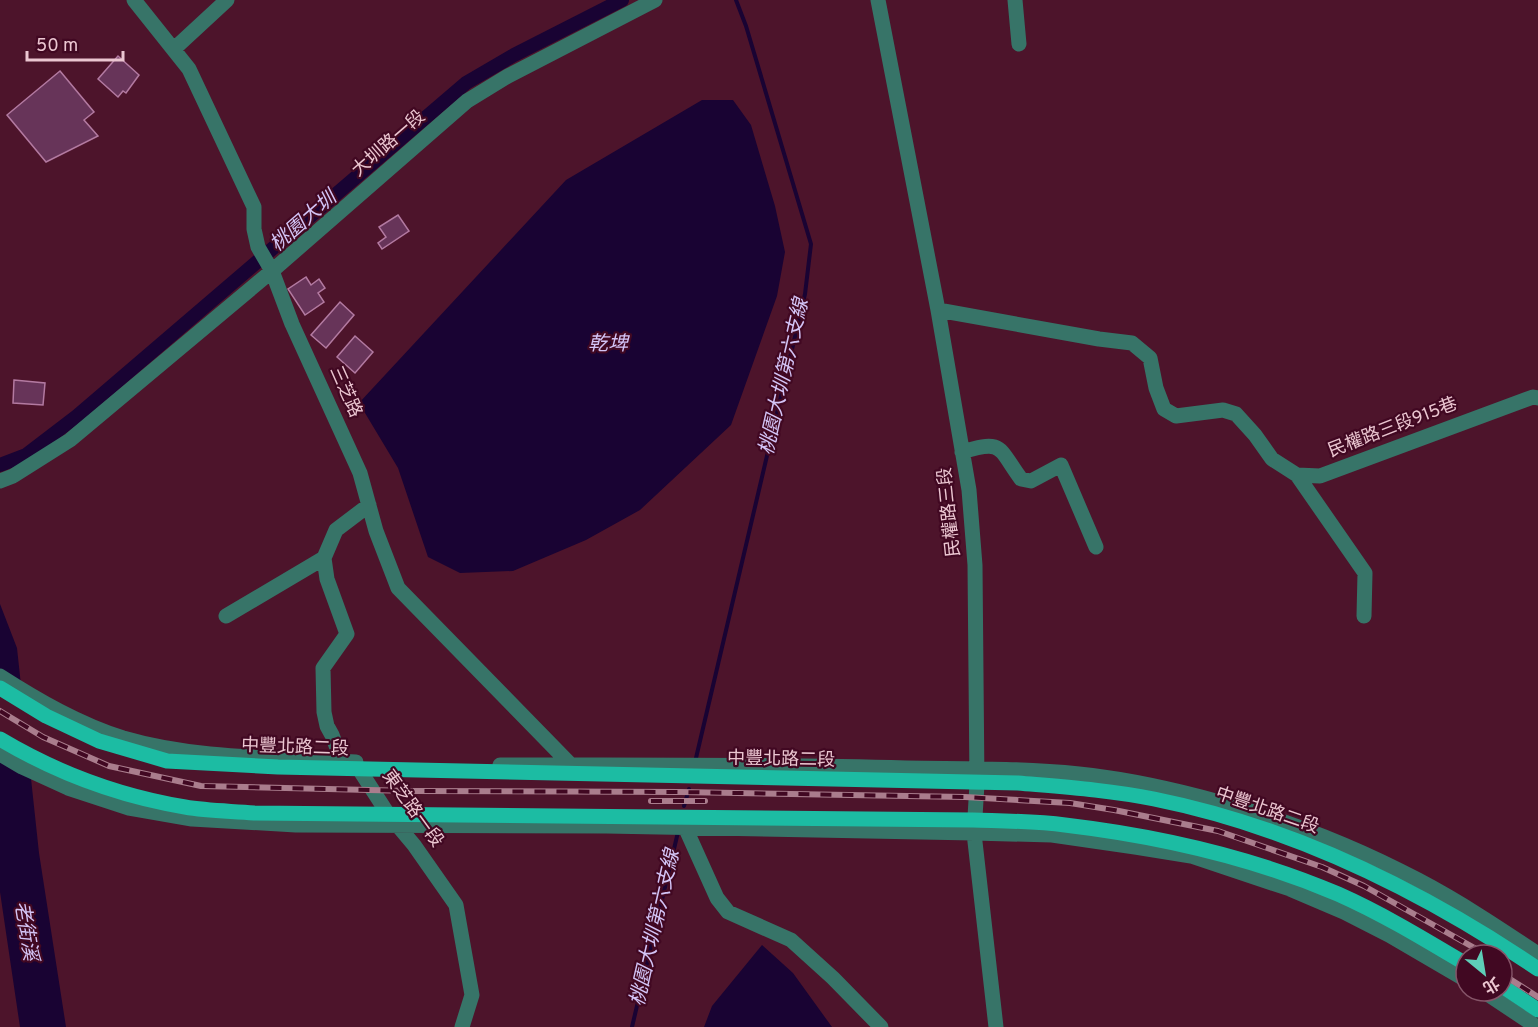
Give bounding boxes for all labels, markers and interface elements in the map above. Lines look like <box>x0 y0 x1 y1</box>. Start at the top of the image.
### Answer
scale bar <box>27 24 123 62</box>
text: 50 m <box>36 35 78 58</box>
street label: 大圳路一段 <box>347 106 431 182</box>
water label: 桃園大圳 <box>265 184 345 258</box>
water label: 桃園大圳第六支線 <box>754 294 816 458</box>
water label: 乾埤 <box>588 332 630 358</box>
street label: 三芝路 <box>324 363 366 421</box>
street label: 民權路三段915巷 <box>1325 393 1461 463</box>
street label: 民權路三段 <box>934 466 966 558</box>
street label: 中豐北路二段 <box>241 735 349 761</box>
street label: 中豐北路二段 <box>727 748 835 772</box>
street label: 東芝路一段 <box>376 766 448 852</box>
street label: 中豐北路二段 <box>1212 783 1322 839</box>
water label: 桃園大圳第六支線 <box>625 845 687 1009</box>
water label: 老街溪 <box>7 899 43 966</box>
north arrow <box>1454 943 1514 1003</box>
text: 北 <box>1479 972 1502 997</box>

